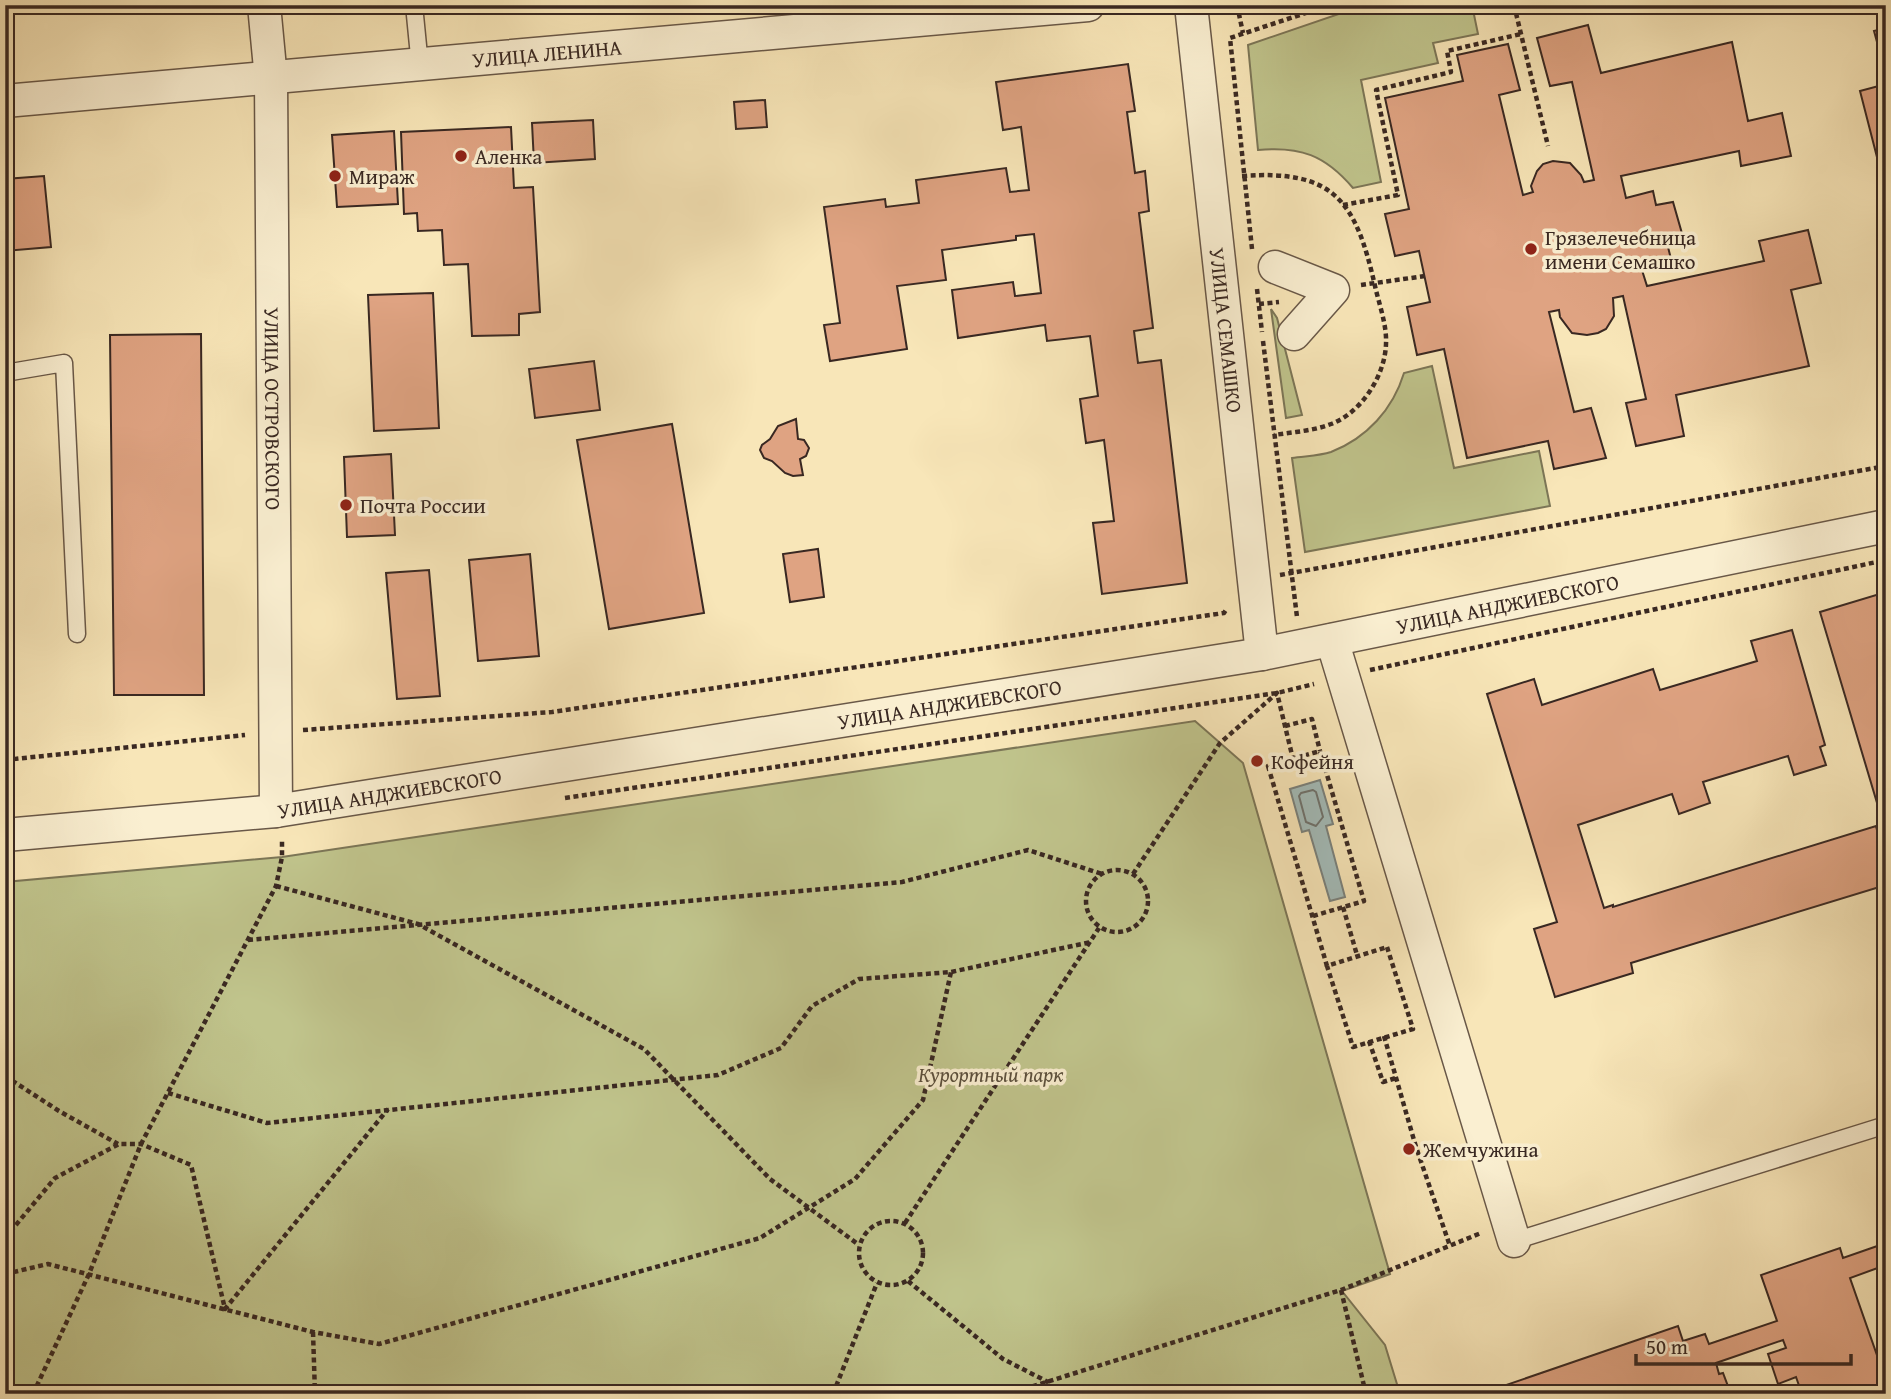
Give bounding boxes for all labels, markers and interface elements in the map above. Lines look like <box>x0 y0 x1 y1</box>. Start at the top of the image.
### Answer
street label: УЛИЦА ЛЕНИНА <box>471 31 623 75</box>
place label: Аленка <box>475 141 542 172</box>
marker: Аленка <box>453 148 469 164</box>
place label: Мираж <box>349 161 415 192</box>
marker: Мираж <box>327 168 343 184</box>
place label: Грязелечебница имени Семашко <box>1545 222 1696 277</box>
marker: Грязелечебница имени Семашко <box>1523 241 1539 257</box>
street label: УЛИЦА СЕМАШКО <box>1202 246 1251 414</box>
street label: УЛИЦА ОСТРОВСКОГО <box>257 307 289 510</box>
place label: Почта России <box>360 490 486 521</box>
marker: Почта России <box>338 497 354 513</box>
street label: УЛИЦА АНДЖИЕВСКОГО <box>1393 566 1622 642</box>
street label: УЛИЦА АНДЖИЕВСКОГО <box>835 671 1064 737</box>
place label: Кофейня <box>1271 746 1354 777</box>
marker: Кофейня <box>1249 753 1265 769</box>
street label: УЛИЦА АНДЖИЕВСКОГО <box>275 760 504 826</box>
park label: Курортный парк <box>918 1059 1064 1090</box>
place label: Жемчужина <box>1422 1134 1538 1165</box>
marker: Жемчужина <box>1401 1141 1417 1157</box>
scale bar <box>1636 1322 1851 1366</box>
text: 50 m <box>1646 1331 1688 1362</box>

